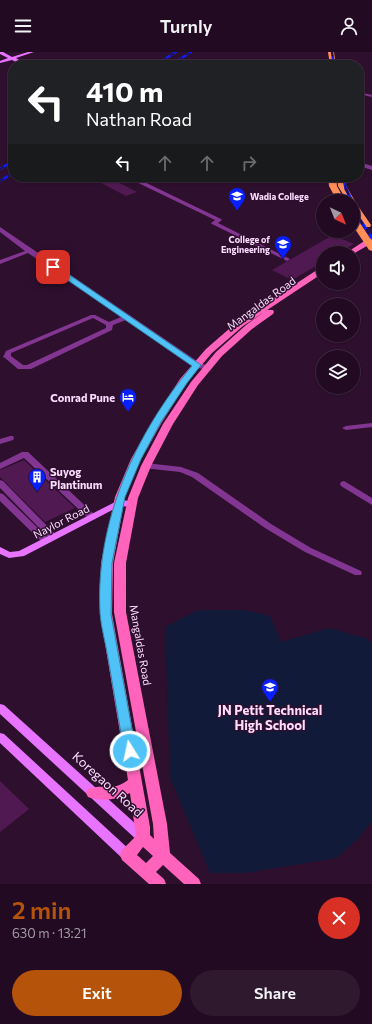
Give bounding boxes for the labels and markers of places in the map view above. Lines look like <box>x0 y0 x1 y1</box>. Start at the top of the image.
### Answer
school or university icon: Wadia College <box>227 186 247 211</box>
place label: Wadia College <box>250 191 309 202</box>
place label: College of Engineering <box>221 234 270 255</box>
school or university icon: College of Engineering <box>273 234 293 259</box>
pin <box>36 250 70 284</box>
hotel icon: Conrad Pune <box>118 387 138 412</box>
place label: Conrad Pune <box>50 391 115 404</box>
place label: Suyog Plantinum <box>50 465 103 491</box>
building icon: Suyog Plantinum <box>27 467 47 492</box>
school or university icon: JN Petit Technical High School <box>260 677 280 702</box>
place label: JN Petit Technical High School <box>218 702 322 733</box>

